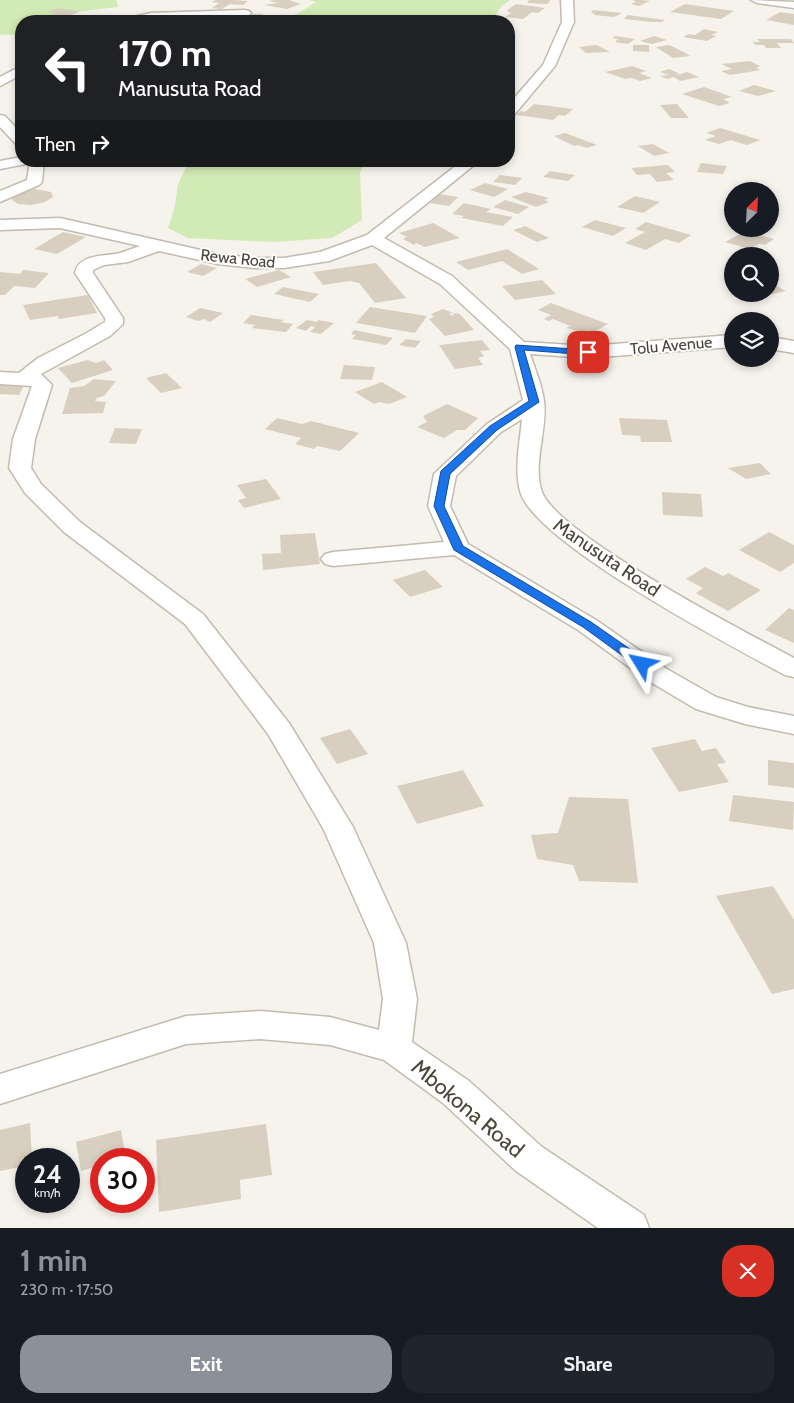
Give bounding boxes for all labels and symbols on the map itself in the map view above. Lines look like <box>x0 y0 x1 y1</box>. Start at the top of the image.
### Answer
north arrow <box>724 182 779 238</box>
street label: Rewa Road <box>200 245 276 272</box>
pin <box>567 331 609 373</box>
street label: Tolu Avenue <box>629 332 713 359</box>
street label: Manusuta Road <box>549 513 664 602</box>
position arrow <box>615 637 667 689</box>
street label: Mbokona Road <box>406 1053 530 1163</box>
speed limit sign: 30 <box>90 1148 155 1213</box>

